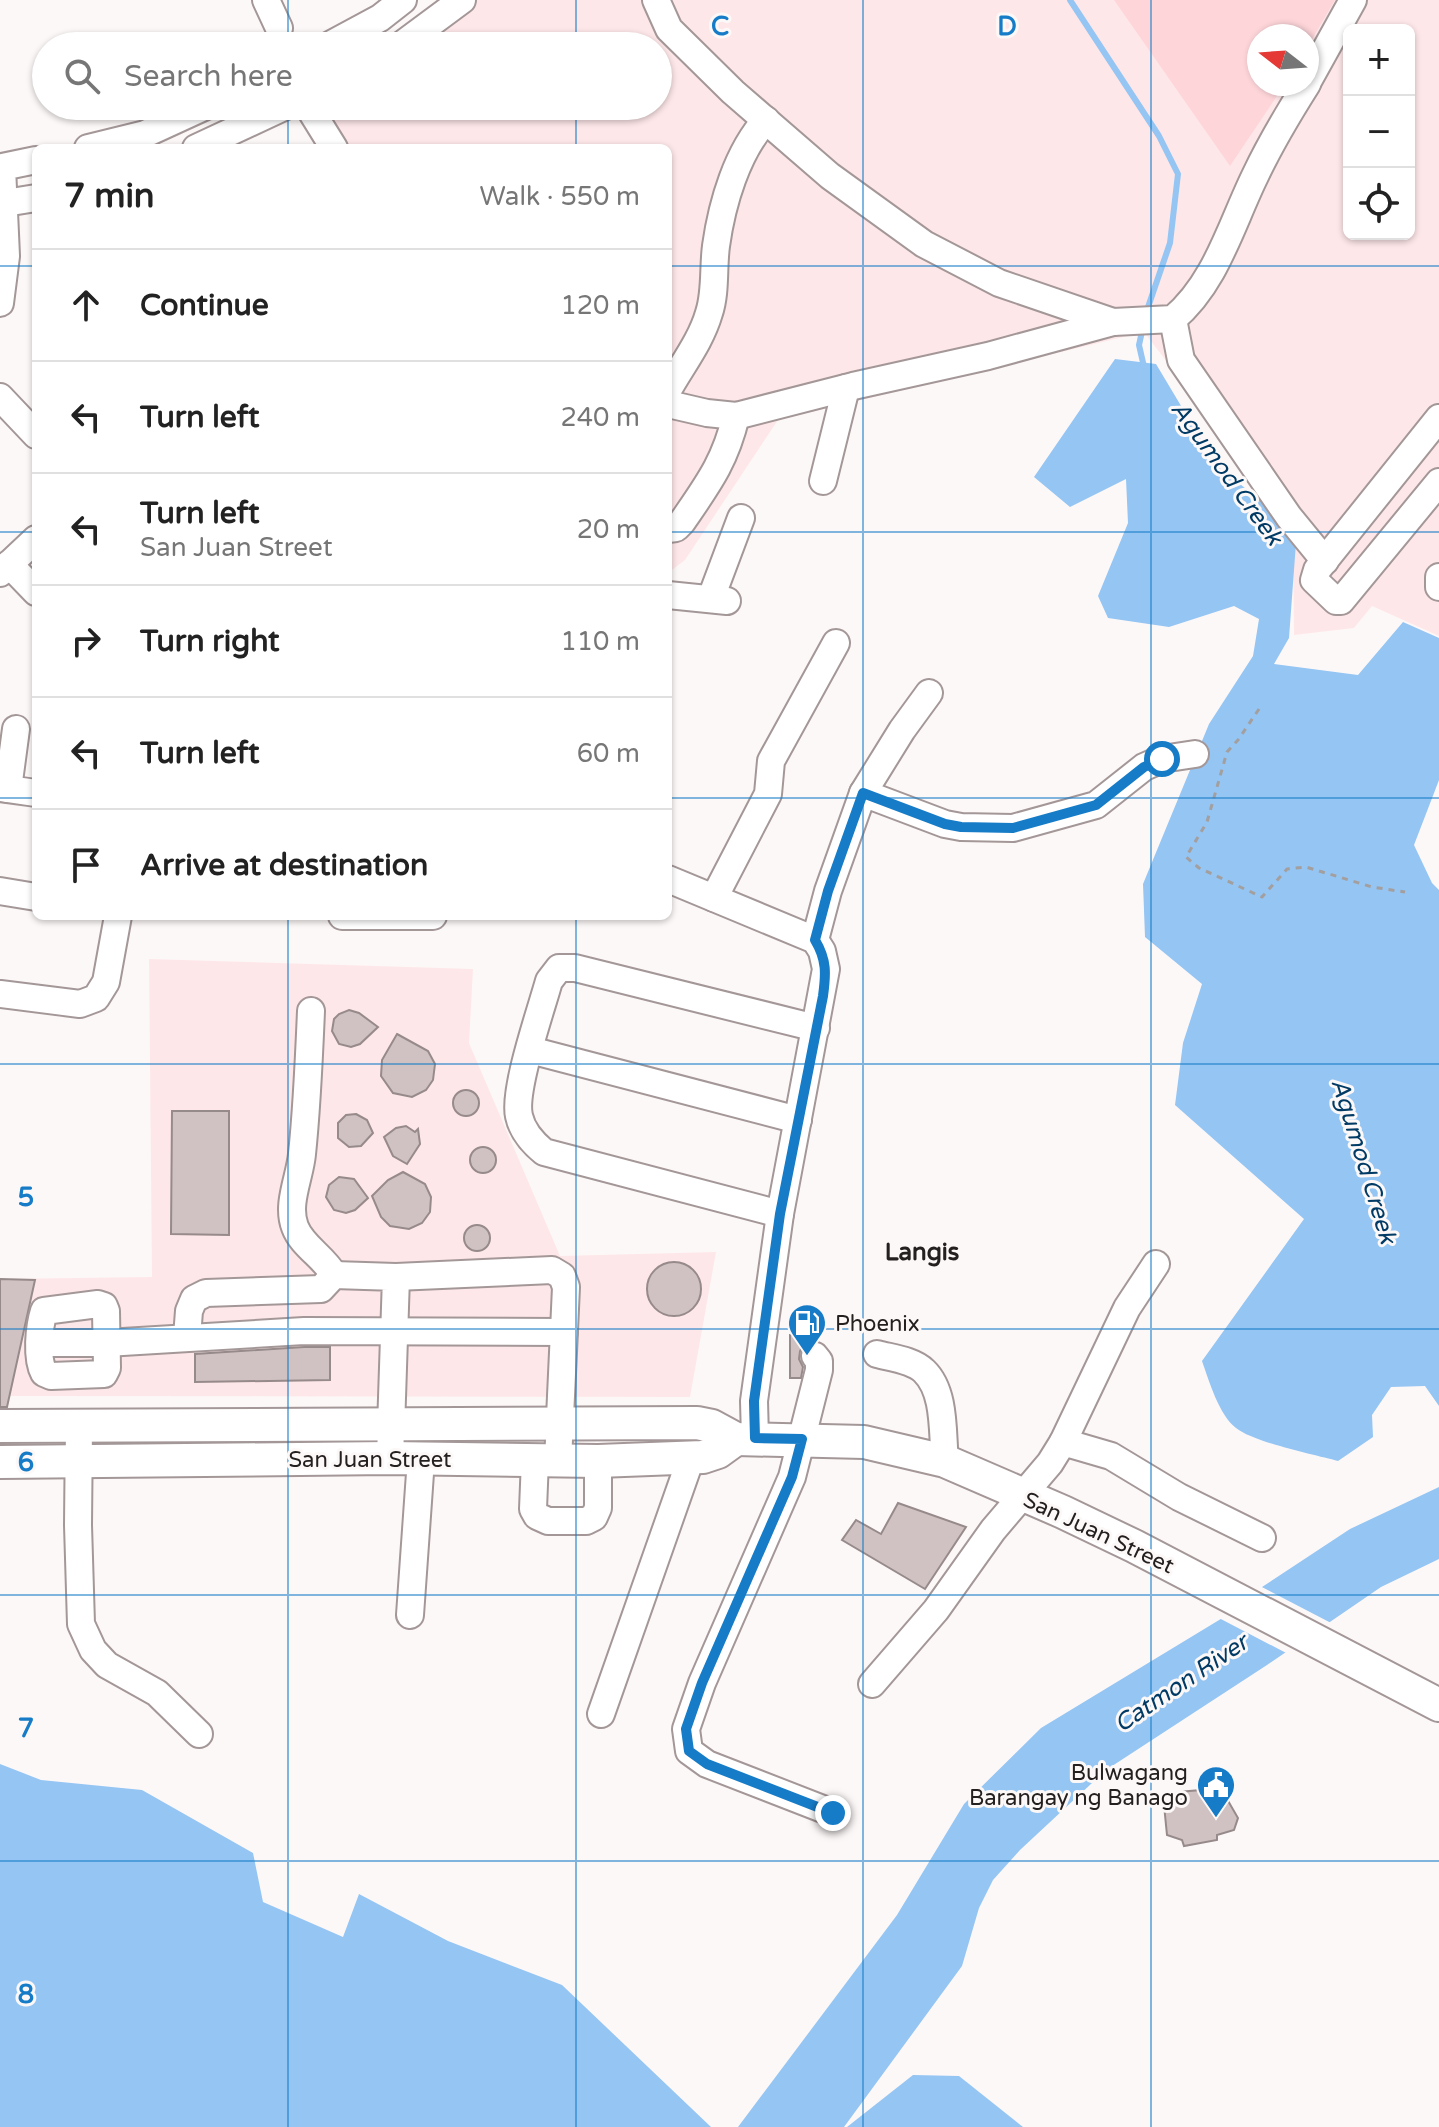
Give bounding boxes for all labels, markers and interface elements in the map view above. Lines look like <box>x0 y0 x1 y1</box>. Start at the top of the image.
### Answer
text: C <box>711 11 729 42</box>
text: D <box>997 11 1017 42</box>
north arrow <box>1247 24 1319 96</box>
map controls <box>1343 24 1415 240</box>
button: + <box>1343 24 1415 96</box>
search box <box>32 32 672 120</box>
icon: search <box>60 54 104 98</box>
text: Search here <box>124 58 293 95</box>
button: − <box>1343 96 1415 168</box>
button: locate <box>1343 168 1415 240</box>
text: 7 min <box>64 176 155 217</box>
text: Walk · 550 m <box>480 181 640 212</box>
icon: ahead <box>64 283 108 327</box>
text: Continue <box>140 287 269 324</box>
text: 120 m <box>560 290 640 321</box>
icon: left <box>64 395 108 439</box>
water label: Agumod Creek <box>1165 396 1290 553</box>
text: Turn left <box>140 399 259 436</box>
text: 240 m <box>560 402 640 433</box>
text: Turn left <box>140 495 259 532</box>
icon: left <box>64 507 108 551</box>
text: 20 m <box>577 514 640 545</box>
text: San Juan Street <box>140 532 333 563</box>
icon: right <box>64 619 108 663</box>
text: Turn right <box>140 623 280 660</box>
text: 110 m <box>560 626 640 657</box>
icon: left <box>64 731 108 775</box>
text: Turn left <box>140 735 259 772</box>
text: 60 m <box>577 738 640 769</box>
route start <box>1144 741 1180 777</box>
icon: arrive <box>64 843 108 887</box>
text: Arrive at destination <box>140 847 428 884</box>
water label: Agumod Creek <box>1325 1075 1403 1249</box>
text: 5 <box>18 1182 34 1213</box>
district label: Langis <box>885 1238 959 1267</box>
fuel station icon: Phoenix <box>786 1302 828 1357</box>
place label: Phoenix <box>835 1311 920 1337</box>
text: 6 <box>18 1447 34 1478</box>
street label: San Juan Street <box>288 1447 452 1473</box>
street label: San Juan Street <box>1019 1487 1178 1579</box>
water label: Catmon River <box>1109 1627 1256 1739</box>
text: 7 <box>18 1713 34 1744</box>
place label: Bulwagang Barangay ng Banago <box>969 1760 1188 1811</box>
public building icon: Bulwagang Barangay ng Banago <box>1195 1764 1237 1819</box>
route end <box>815 1795 851 1831</box>
text: 8 <box>18 1979 34 2010</box>

